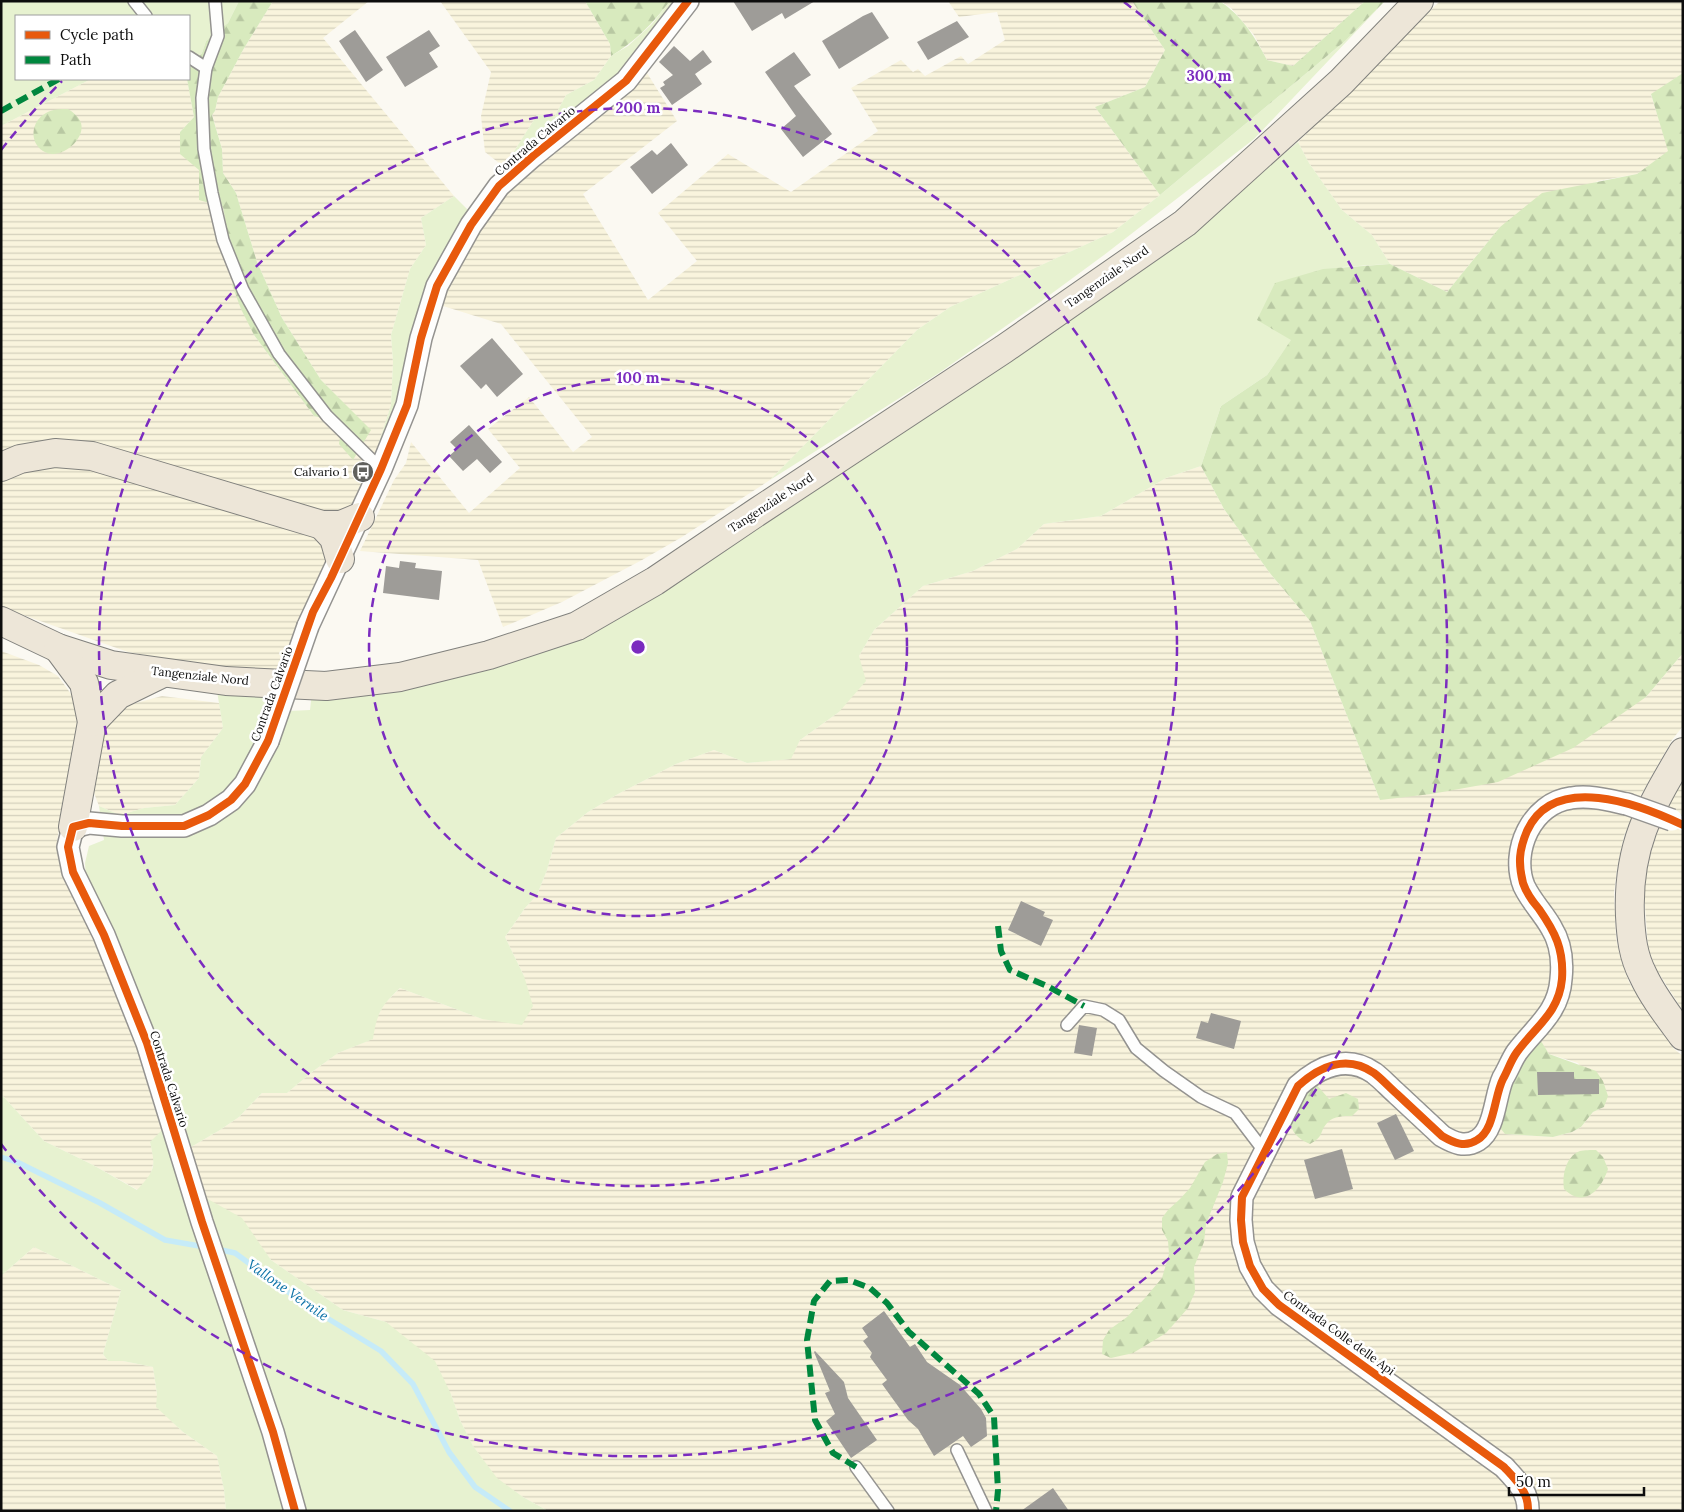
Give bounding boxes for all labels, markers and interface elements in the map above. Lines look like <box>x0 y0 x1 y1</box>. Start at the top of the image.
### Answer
legend <box>15 15 190 80</box>
text: Cycle path <box>60 25 134 44</box>
text: Path <box>60 50 91 69</box>
text: 300 m <box>1186 66 1232 85</box>
text: 200 m <box>616 98 661 117</box>
street label: Contrada Calvario <box>491 103 578 179</box>
street label: Tangenziale Nord <box>1062 242 1151 311</box>
text: 100 m <box>617 368 660 387</box>
bus stop icon: Calvario 1 <box>351 460 375 484</box>
place label: Calvario 1 <box>294 464 347 479</box>
street label: Tangenziale Nord <box>725 470 816 536</box>
centre of rings <box>629 638 647 656</box>
street label: Contrada Calvario <box>247 644 296 744</box>
street label: Tangenziale Nord <box>150 663 250 688</box>
street label: Contrada Calvario <box>147 1029 192 1129</box>
water label: Vallone Vernile <box>244 1255 333 1325</box>
street label: Contrada Colle delle Api <box>1280 1287 1398 1378</box>
scale bar <box>1509 1464 1644 1496</box>
text: 50 m <box>1516 1472 1551 1491</box>

